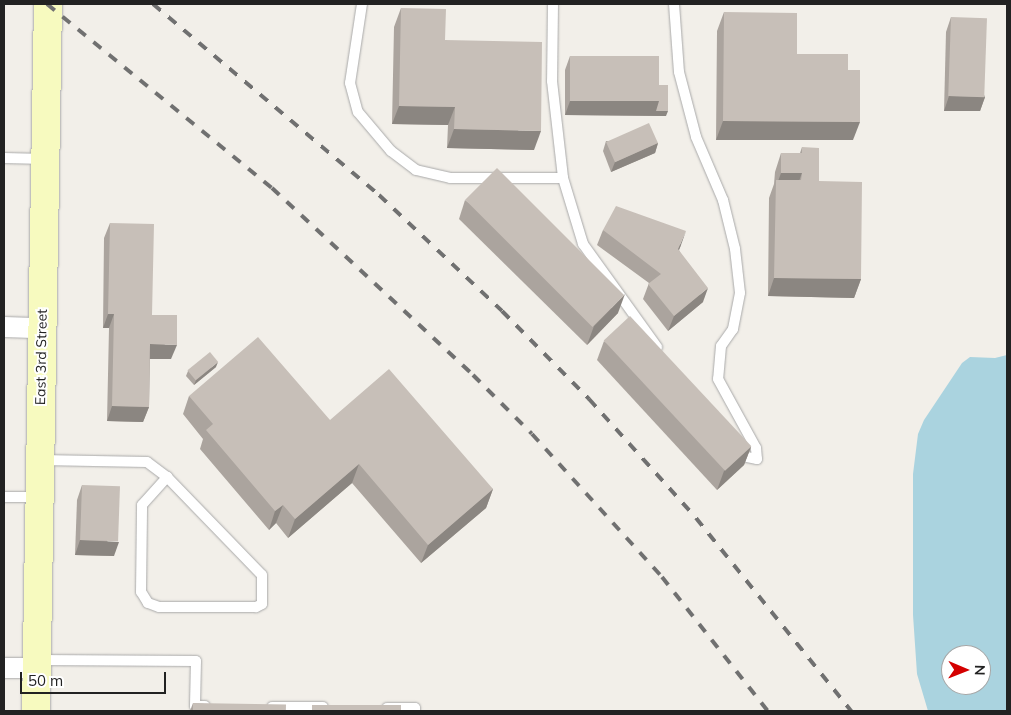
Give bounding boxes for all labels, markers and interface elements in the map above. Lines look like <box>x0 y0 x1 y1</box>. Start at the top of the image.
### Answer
street label: East 3rd Street <box>32 309 50 405</box>
north arrow <box>941 645 991 695</box>
scale bar <box>22 662 169 694</box>
text: N <box>971 665 989 676</box>
text: 50 m <box>28 671 63 690</box>

